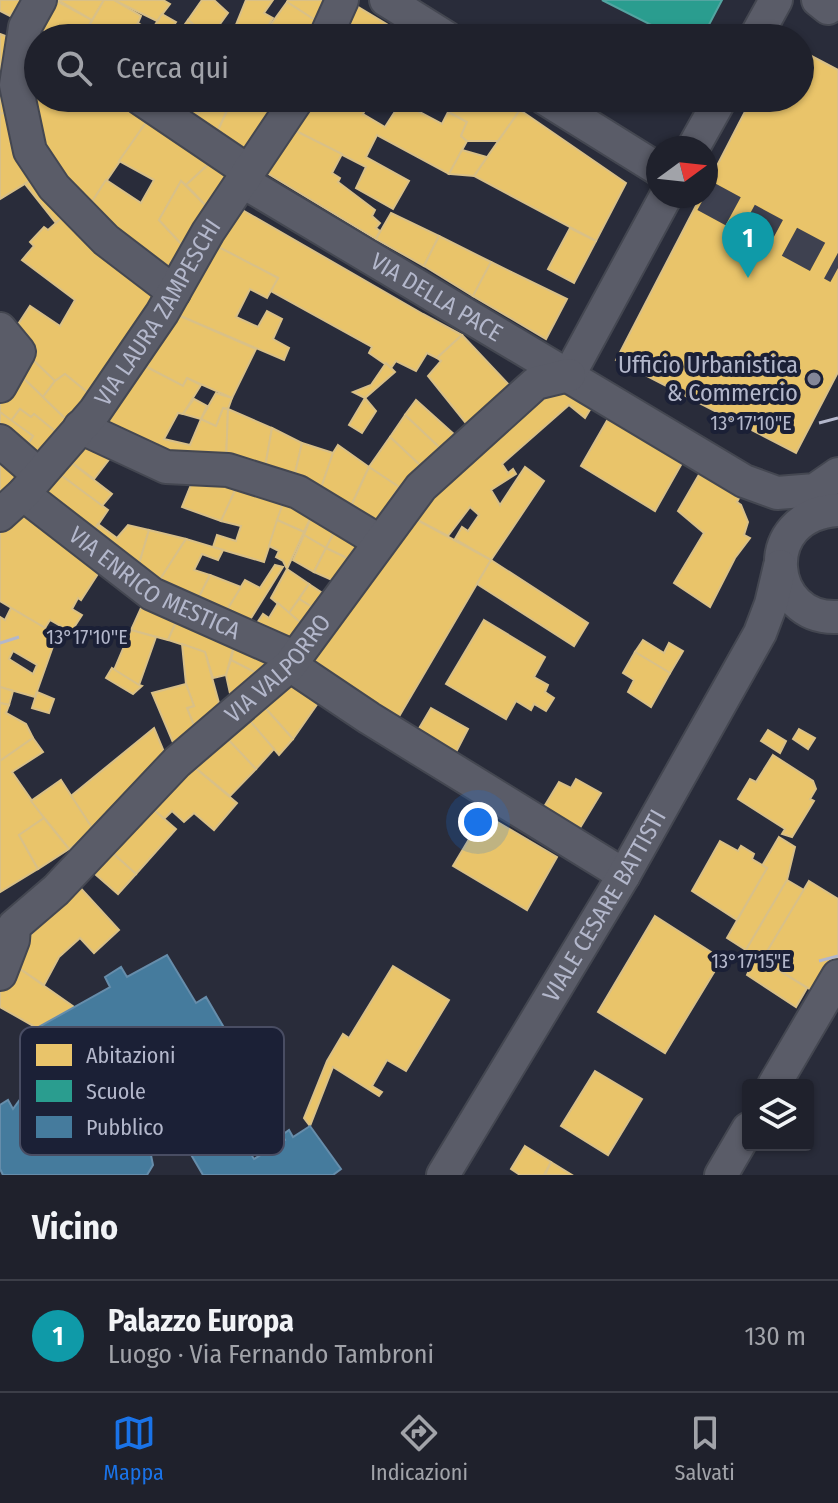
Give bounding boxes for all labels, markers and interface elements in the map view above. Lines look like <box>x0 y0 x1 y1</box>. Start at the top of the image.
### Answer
search box <box>24 24 814 112</box>
icon: search <box>52 46 96 90</box>
text: Cerca qui <box>116 50 229 86</box>
north arrow <box>646 136 718 208</box>
pin: 1 <box>722 212 774 278</box>
street label: VIA LAURA ZAMPESCHI <box>89 214 227 411</box>
street label: VIA DELLA PACE <box>366 247 507 347</box>
place label: Ufficio Urbanistica & Commercio <box>618 351 798 407</box>
marker: Ufficio Urbanistica & Commercio <box>805 370 823 388</box>
text: 13°17'10"E <box>710 411 792 435</box>
street label: VIA ENRICO MESTICA <box>63 521 245 645</box>
street label: VIA VALPORRO <box>219 609 337 728</box>
text: 13°17'10"E <box>46 625 128 649</box>
your location <box>458 802 498 842</box>
street label: VIALE CESARE BATTISTI <box>537 805 672 1007</box>
text: 13°17'15"E <box>711 949 791 973</box>
legend <box>20 1027 284 1155</box>
text: Abitazioni <box>86 1042 176 1069</box>
text: Scuole <box>86 1078 146 1105</box>
map controls <box>742 1079 814 1151</box>
button: layers <box>742 1079 814 1151</box>
text: Pubblico <box>86 1114 164 1141</box>
text: Vicino <box>32 1207 118 1248</box>
text: Palazzo Europa <box>108 1303 294 1339</box>
text: 1 <box>53 1321 64 1352</box>
text: 130 m <box>744 1321 806 1352</box>
text: Luogo · Via Fernando Tambroni <box>108 1339 434 1370</box>
tab: Mappa <box>103 1411 164 1486</box>
tab: Indicazioni <box>370 1411 468 1486</box>
tab: Salvati <box>675 1411 735 1486</box>

